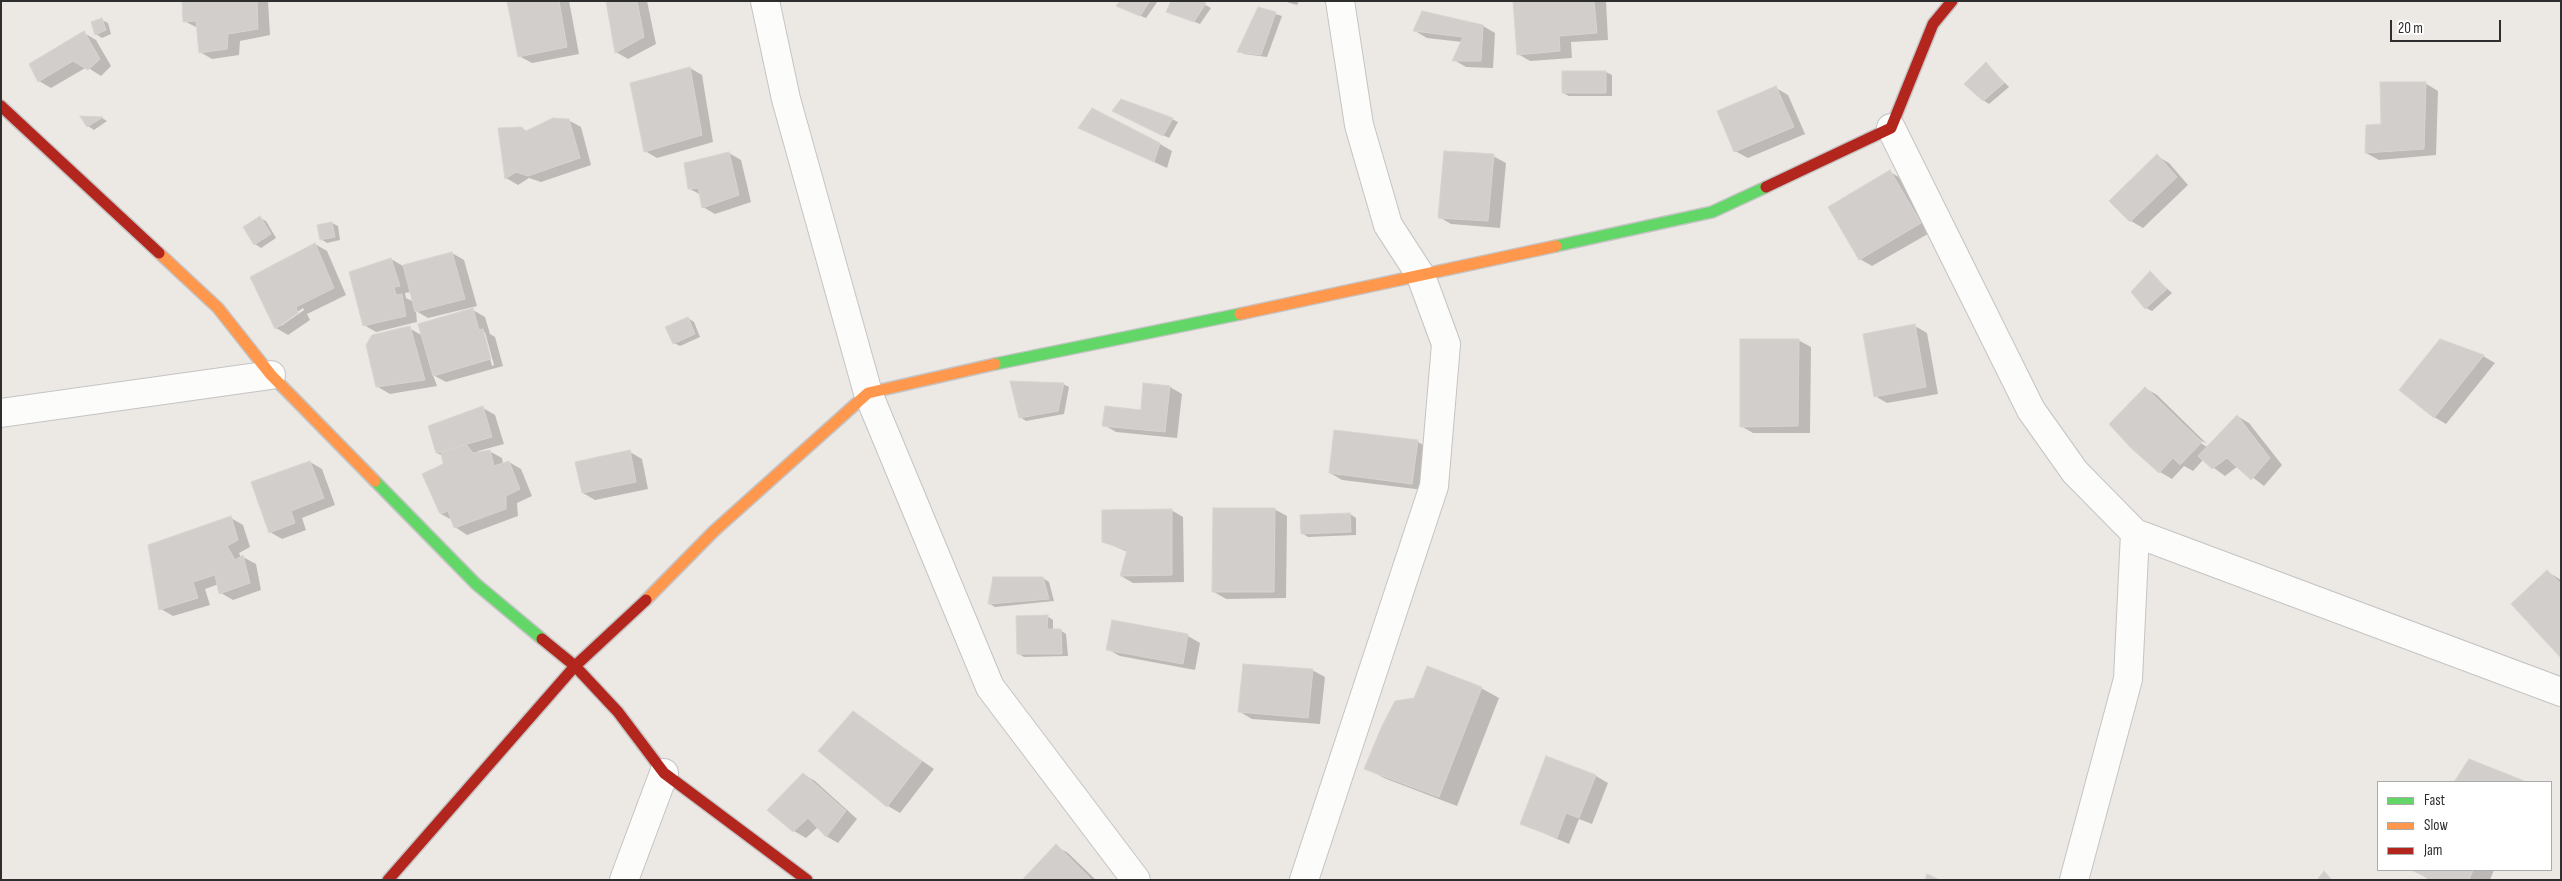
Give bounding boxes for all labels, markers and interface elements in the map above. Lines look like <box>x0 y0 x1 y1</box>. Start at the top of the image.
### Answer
scale bar <box>2392 10 2503 42</box>
text: 20 m <box>2398 19 2423 38</box>
legend <box>2377 781 2552 871</box>
text: Fast <box>2424 791 2445 810</box>
text: Slow <box>2424 816 2448 835</box>
text: Jam <box>2424 841 2442 860</box>

